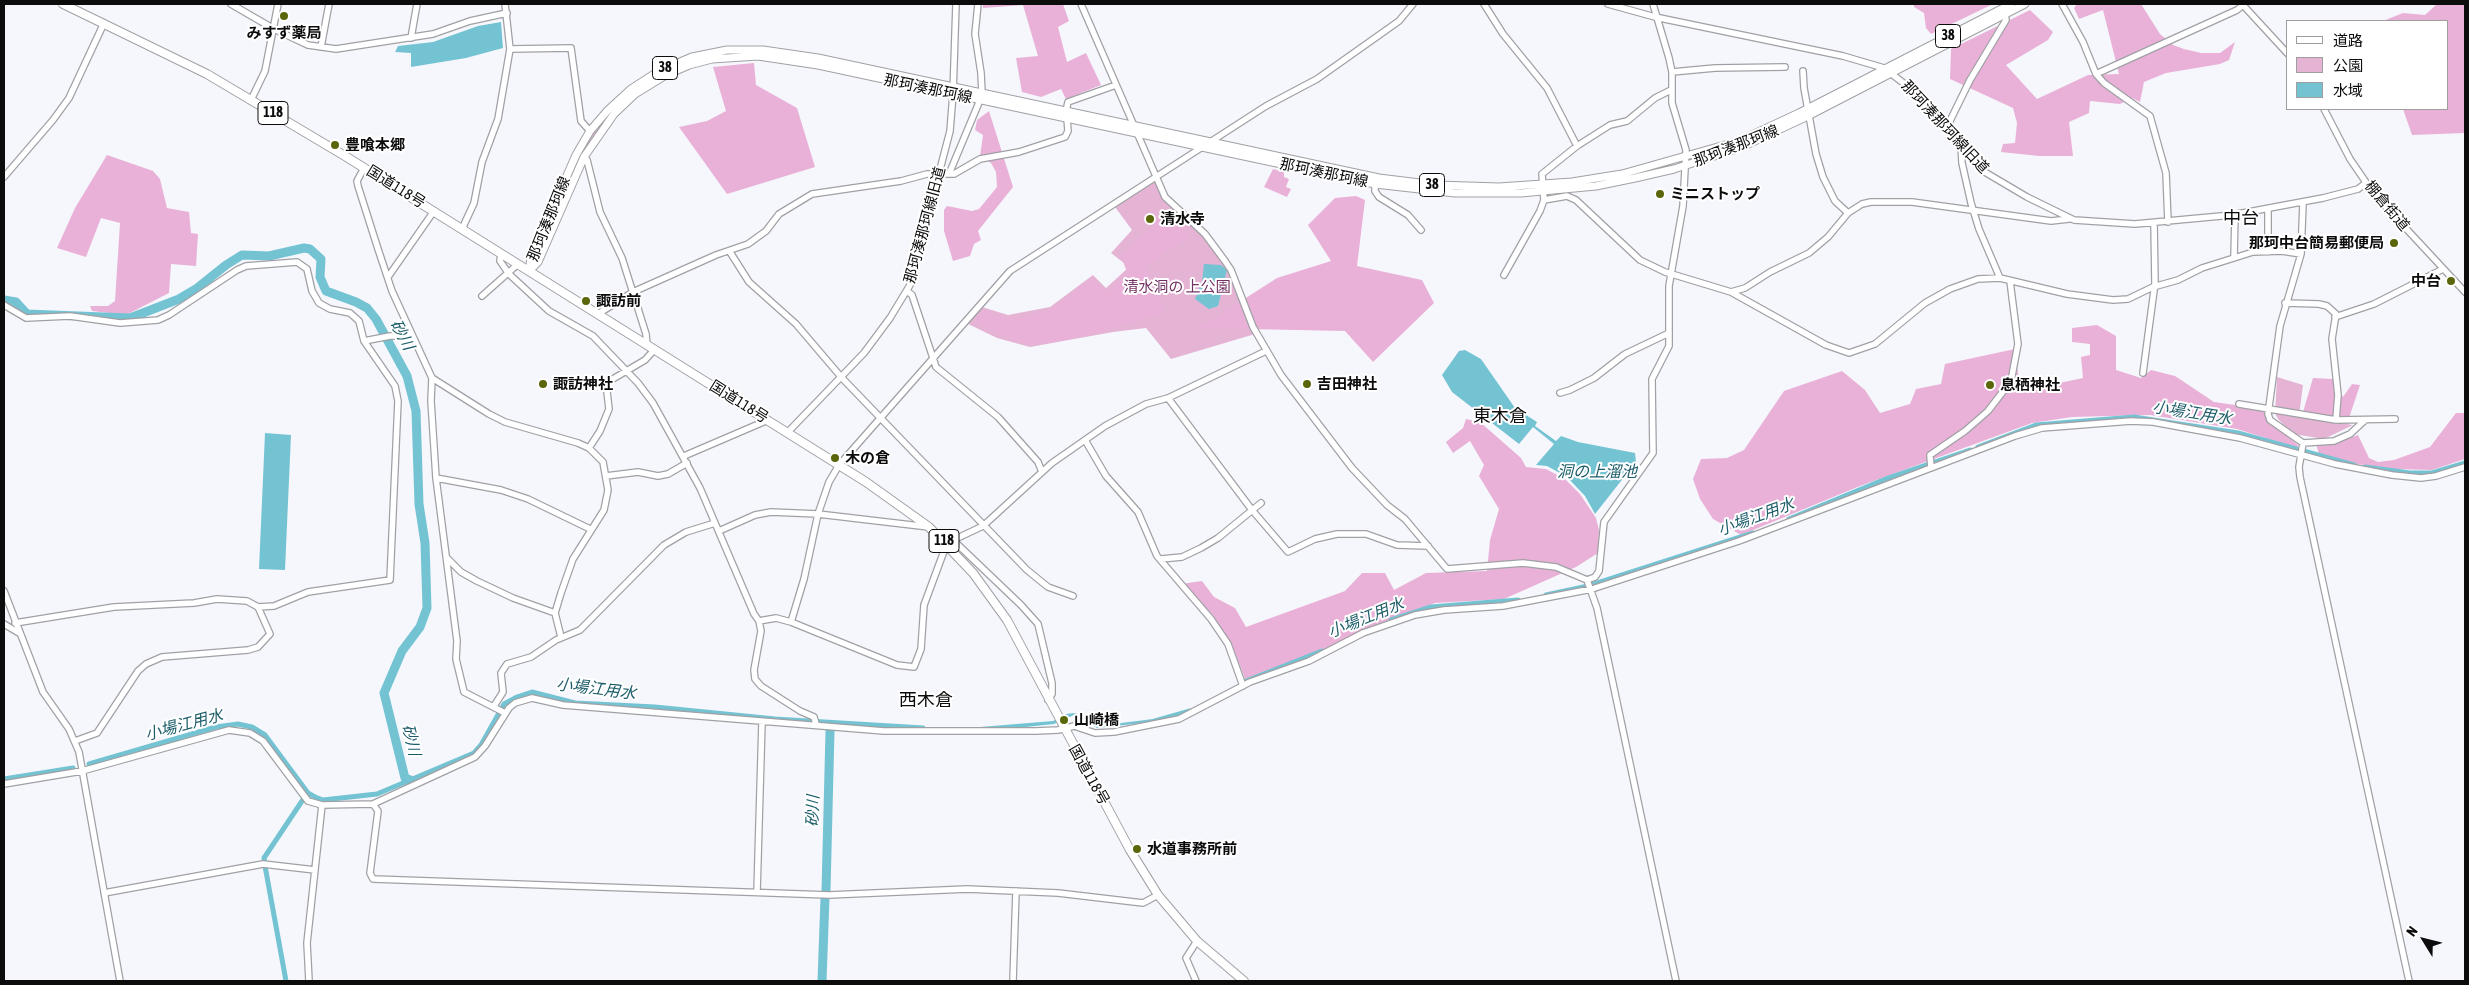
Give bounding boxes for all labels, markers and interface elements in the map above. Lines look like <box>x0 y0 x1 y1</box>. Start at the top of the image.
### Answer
marker: みすず薬局 <box>278 10 290 22</box>
legend <box>2286 20 2449 110</box>
place label: みすず薬局 <box>247 24 321 42</box>
road number: 38 <box>1936 24 1960 48</box>
text: 道路 <box>2333 32 2363 49</box>
road number: 38 <box>652 56 678 80</box>
text: 公園 <box>2333 57 2363 74</box>
street label: 那珂湊那珂線 <box>882 71 974 107</box>
street label: 那珂湊那珂線旧道 <box>1897 77 1993 177</box>
text: 水域 <box>2333 82 2363 99</box>
road number: 118 <box>258 102 288 125</box>
street label: 那珂湊那珂線 <box>1691 121 1781 171</box>
place label: 豊喰本郷 <box>345 136 405 154</box>
marker: 豊喰本郷 <box>329 139 341 151</box>
street label: 那珂湊那珂線 <box>1278 155 1370 191</box>
street label: 国道118号 <box>363 162 429 212</box>
street label: 那珂湊那珂線旧道 <box>901 165 949 285</box>
street label: 那珂湊那珂線 <box>524 174 574 264</box>
road number: 38 <box>1420 174 1444 196</box>
street label: 棚倉街道 <box>2361 177 2413 235</box>
place label: ミニストップ <box>1670 185 1760 203</box>
marker: ミニストップ <box>1654 188 1666 200</box>
district label: 中台 <box>2223 207 2259 229</box>
place label: 清水寺 <box>1160 210 1205 228</box>
marker: 清水寺 <box>1144 213 1156 225</box>
place label: 那珂中台簡易郵便局 <box>2249 234 2384 252</box>
marker: 那珂中台簡易郵便局 <box>2388 237 2400 249</box>
place label: 中台 <box>2411 272 2441 290</box>
marker: 中台 <box>2445 275 2457 287</box>
park label: 清水洞の 上公園 <box>1123 278 1231 296</box>
place label: 諏訪前 <box>596 292 641 310</box>
marker: 諏訪前 <box>580 295 592 307</box>
water label: 砂川 <box>386 316 418 354</box>
place label: 諏訪神社 <box>553 375 613 393</box>
place label: 吉田神社 <box>1317 375 1377 393</box>
place label: 息栖神社 <box>2000 376 2060 394</box>
street label: 国道118号 <box>706 377 772 427</box>
marker: 諏訪神社 <box>537 378 549 390</box>
marker: 吉田神社 <box>1301 378 1313 390</box>
marker: 息栖神社 <box>1984 379 1996 391</box>
water label: 小場江用水 <box>2151 397 2233 429</box>
district label: 東木倉 <box>1473 405 1527 427</box>
place label: 木の倉 <box>845 449 890 467</box>
marker: 木の倉 <box>829 452 841 464</box>
water label: 洞の上溜池 <box>1557 462 1637 482</box>
water label: 小場江用水 <box>1715 494 1797 540</box>
road number: 118 <box>929 530 959 552</box>
water label: 小場江用水 <box>1325 594 1407 642</box>
water label: 小場江用水 <box>555 675 637 703</box>
district label: 西木倉 <box>899 689 953 711</box>
water label: 小場江用水 <box>143 705 225 745</box>
place label: 山崎橋 <box>1074 711 1119 729</box>
marker: 山崎橋 <box>1058 714 1070 726</box>
water label: 砂川 <box>398 722 424 758</box>
street label: 国道118号 <box>1065 742 1113 808</box>
water label: 砂川 <box>803 795 823 827</box>
place label: 水道事務所前 <box>1147 840 1237 858</box>
marker: 水道事務所前 <box>1131 843 1143 855</box>
north arrow <box>2399 915 2449 965</box>
text: N <box>2403 923 2421 939</box>

